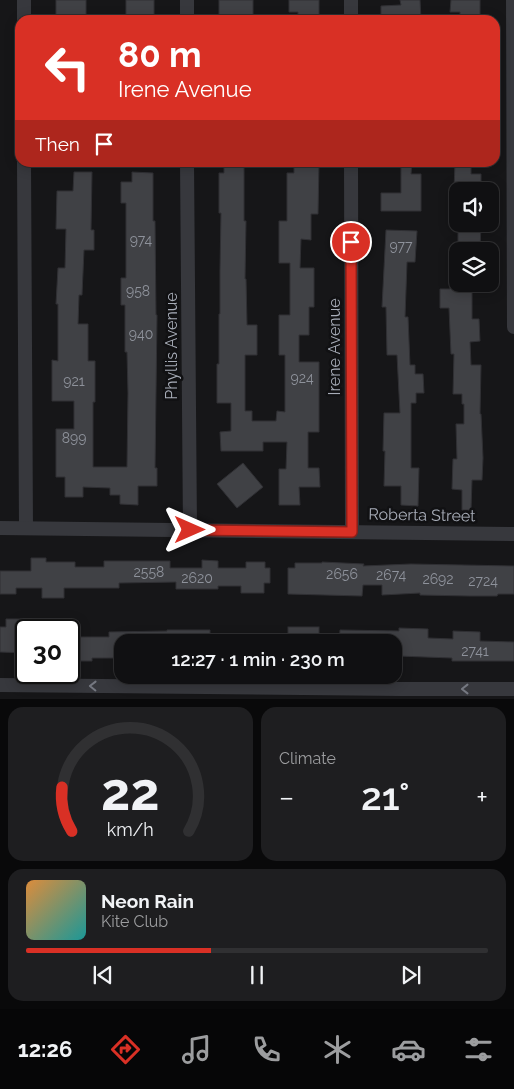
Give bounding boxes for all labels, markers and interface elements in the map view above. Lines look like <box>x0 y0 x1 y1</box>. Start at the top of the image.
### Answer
text: 80 m <box>118 34 202 75</box>
icon: left <box>35 35 100 100</box>
text: Irene Avenue <box>118 76 252 102</box>
icon: arrive <box>90 130 118 158</box>
text: Then <box>35 133 80 155</box>
map controls <box>449 182 499 292</box>
button: sound <box>449 182 499 232</box>
pin <box>330 221 372 263</box>
icon: arrive <box>337 228 365 256</box>
house number: 974 <box>130 232 153 248</box>
house number: 977 <box>389 238 413 254</box>
button: layers <box>449 242 499 292</box>
house number: 958 <box>126 283 150 299</box>
street label: Phyllis Avenue <box>162 292 181 400</box>
street label: Irene Avenue <box>325 298 344 396</box>
house number: 940 <box>129 326 153 342</box>
house number: 924 <box>290 370 314 386</box>
house number: 921 <box>63 373 85 389</box>
house number: 899 <box>62 430 86 446</box>
position arrow <box>163 503 215 555</box>
street label: Roberta Street <box>368 505 476 525</box>
house number: 2558 <box>134 564 164 580</box>
house number: 2656 <box>326 566 358 582</box>
house number: 2674 <box>376 567 406 583</box>
house number: 2620 <box>181 570 213 586</box>
house number: 2692 <box>422 571 454 587</box>
house number: 2724 <box>468 573 498 589</box>
speed limit sign: 30 <box>15 619 80 684</box>
house number: 2741 <box>461 643 489 659</box>
text: 12:27 · 1 min · 230 m <box>171 648 345 670</box>
one-way arrow <box>89 681 96 691</box>
one-way arrow <box>461 684 469 694</box>
text: Climate <box>279 749 336 768</box>
text: 22 <box>101 761 160 822</box>
text: 21° <box>361 774 409 819</box>
text: − <box>279 781 294 814</box>
text: + <box>476 781 488 814</box>
text: km/h <box>107 819 154 840</box>
text: Neon Rain <box>101 890 194 912</box>
text: Kite Club <box>101 912 168 931</box>
icon: previous <box>89 961 117 989</box>
icon: pause <box>243 961 271 989</box>
icon: next <box>397 961 425 989</box>
icon: directions <box>108 1032 143 1067</box>
icon: music <box>179 1032 214 1067</box>
icon: phone <box>249 1032 284 1067</box>
icon: climate <box>320 1032 355 1067</box>
icon: car <box>391 1032 426 1067</box>
icon: filters <box>461 1032 496 1067</box>
text: 12:26 <box>18 1036 72 1062</box>

